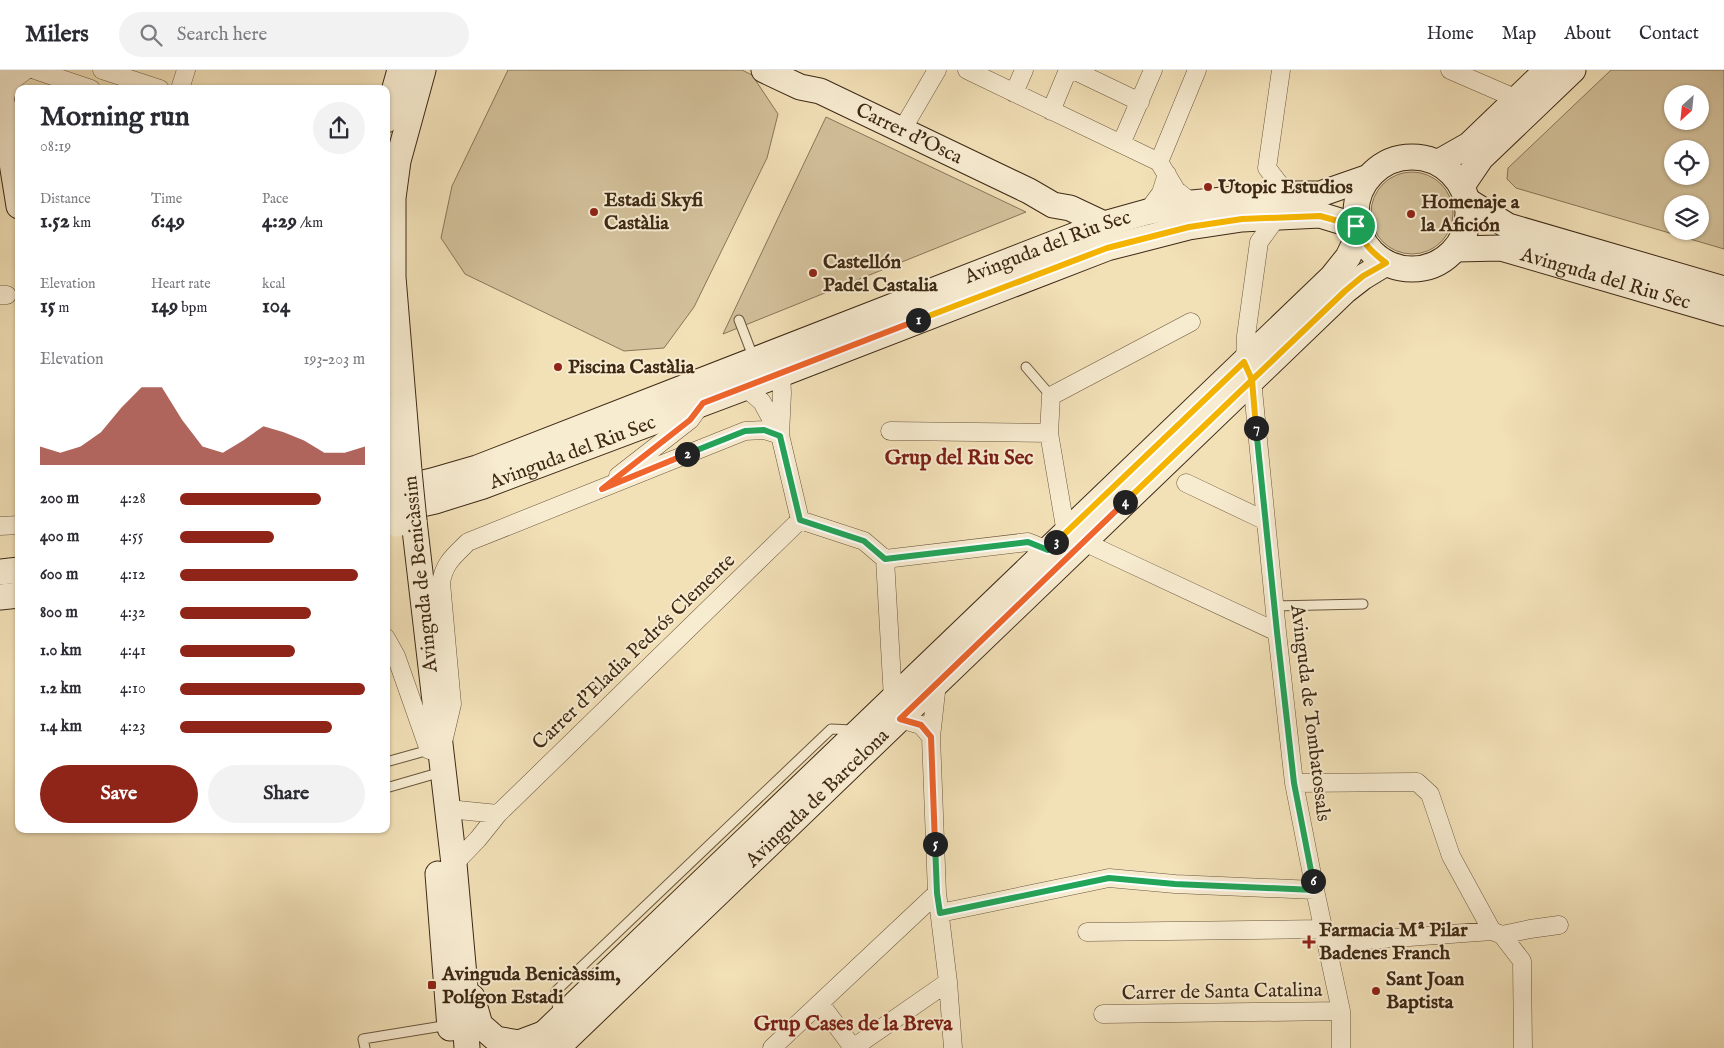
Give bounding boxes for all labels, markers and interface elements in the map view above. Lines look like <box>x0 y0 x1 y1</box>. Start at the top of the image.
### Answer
search box <box>119 12 469 57</box>
text: Milers <box>25 19 89 50</box>
icon: search <box>137 21 165 49</box>
text: Search here <box>177 23 267 47</box>
text: Home <box>1427 23 1474 46</box>
text: Map <box>1502 23 1536 46</box>
text: About <box>1564 23 1611 46</box>
text: Contact <box>1639 23 1699 46</box>
north arrow <box>1664 85 1709 130</box>
map controls <box>1664 85 1709 240</box>
street label: Carrer d'Osca <box>852 97 967 170</box>
text: Morning run <box>40 100 190 135</box>
button: share <box>313 102 365 154</box>
text: 08:19 <box>40 137 71 157</box>
button: locate <box>1664 140 1709 185</box>
place label: Utopic Estudios <box>1217 175 1353 200</box>
marker: Utopic Estudios <box>1202 181 1214 193</box>
place label: Estadi Skyfi Castàlia <box>604 188 704 236</box>
text: Distance <box>40 190 91 208</box>
text: Time <box>151 190 182 208</box>
text: Pace <box>262 190 289 208</box>
place label: Homenaje a la Afición <box>1420 190 1520 238</box>
button: layers <box>1664 195 1709 240</box>
street label: Avinguda del Riu Sec <box>960 205 1133 290</box>
pin <box>1335 205 1377 247</box>
marker: Estadi Skyfi Castàlia <box>588 206 600 218</box>
text: 1.52 <box>40 208 70 235</box>
text: 6:49 <box>151 208 185 235</box>
text: 4:29 <box>262 208 297 235</box>
marker: Homenaje a la Afición <box>1405 208 1417 220</box>
icon: arrive <box>1342 212 1370 240</box>
text: km <box>70 214 91 232</box>
text: /km <box>297 214 323 232</box>
street label: Avinguda del Riu Sec <box>1517 242 1694 315</box>
place label: Castellón Padel Castalia <box>823 250 938 298</box>
marker: Castellón Padel Castalia <box>807 267 819 279</box>
text: Elevation <box>40 275 96 293</box>
text: Heart rate <box>151 275 211 293</box>
text: kcal <box>262 275 285 293</box>
text: 15 <box>40 293 55 320</box>
text: 149 <box>151 293 178 320</box>
text: 104 <box>262 293 290 320</box>
text: m <box>55 299 69 317</box>
text: bpm <box>178 299 207 317</box>
pin: 1 <box>906 308 930 332</box>
text: 1 <box>916 311 921 329</box>
text: Elevation <box>40 350 103 370</box>
text: 193–203 m <box>304 350 365 370</box>
place label: Piscina Castàlia <box>568 355 695 380</box>
marker: Piscina Castàlia <box>552 361 564 373</box>
street label: Avinguda del Riu Sec <box>485 410 659 495</box>
pin: 7 <box>1244 416 1268 440</box>
text: 7 <box>1253 419 1260 437</box>
pin: 2 <box>674 442 700 466</box>
text: 2 <box>684 445 691 463</box>
district label: Grup del Riu Sec <box>885 445 1033 472</box>
street label: Avinguda de Benicàssim <box>398 474 444 675</box>
text: 200 m <box>40 489 79 509</box>
text: 4:28 <box>120 489 146 509</box>
pin: 4 <box>1112 490 1138 514</box>
text: 4 <box>1122 493 1129 511</box>
text: 400 m <box>40 527 79 547</box>
text: 4:55 <box>120 527 144 547</box>
pin: 3 <box>1044 530 1068 554</box>
text: 3 <box>1054 533 1059 551</box>
street label: Carrer d'Eladia Pedrós Clemente <box>527 548 741 756</box>
text: 600 m <box>40 565 78 585</box>
text: 4:12 <box>120 565 146 585</box>
street label: Avinguda de Tombatossals <box>1284 602 1336 823</box>
text: 800 m <box>40 603 78 623</box>
text: 4:32 <box>120 603 146 623</box>
text: 1.0 km <box>40 641 82 661</box>
text: 4:41 <box>120 641 146 661</box>
text: 1.2 km <box>40 679 81 699</box>
text: 4:10 <box>120 679 146 699</box>
text: 1.4 km <box>40 717 82 737</box>
text: 4:23 <box>120 717 146 737</box>
street label: Avinguda de Barcelona <box>740 723 895 873</box>
button: Save <box>40 765 198 823</box>
button: Share <box>208 765 365 823</box>
pin: 5 <box>922 832 948 856</box>
text: 5 <box>933 835 938 853</box>
pin: 6 <box>1300 868 1326 894</box>
text: 6 <box>1311 872 1316 890</box>
place label: Farmacia Mª Pilar Badenes Franch <box>1319 918 1468 966</box>
marker: Farmacia Mª Pilar Badenes Franch <box>1303 936 1315 948</box>
place label: Avinguda Benicàssim, Polígon Estadi <box>441 962 621 1010</box>
place label: Sant Joan Baptista <box>1386 967 1465 1015</box>
street label: Carrer de Santa Catalina <box>1121 978 1323 1006</box>
marker: Avinguda Benicàssim, Polígon Estadi <box>426 979 438 991</box>
marker: Sant Joan Baptista <box>1370 985 1382 997</box>
district label: Grup Cases de la Breva <box>754 1011 953 1038</box>

